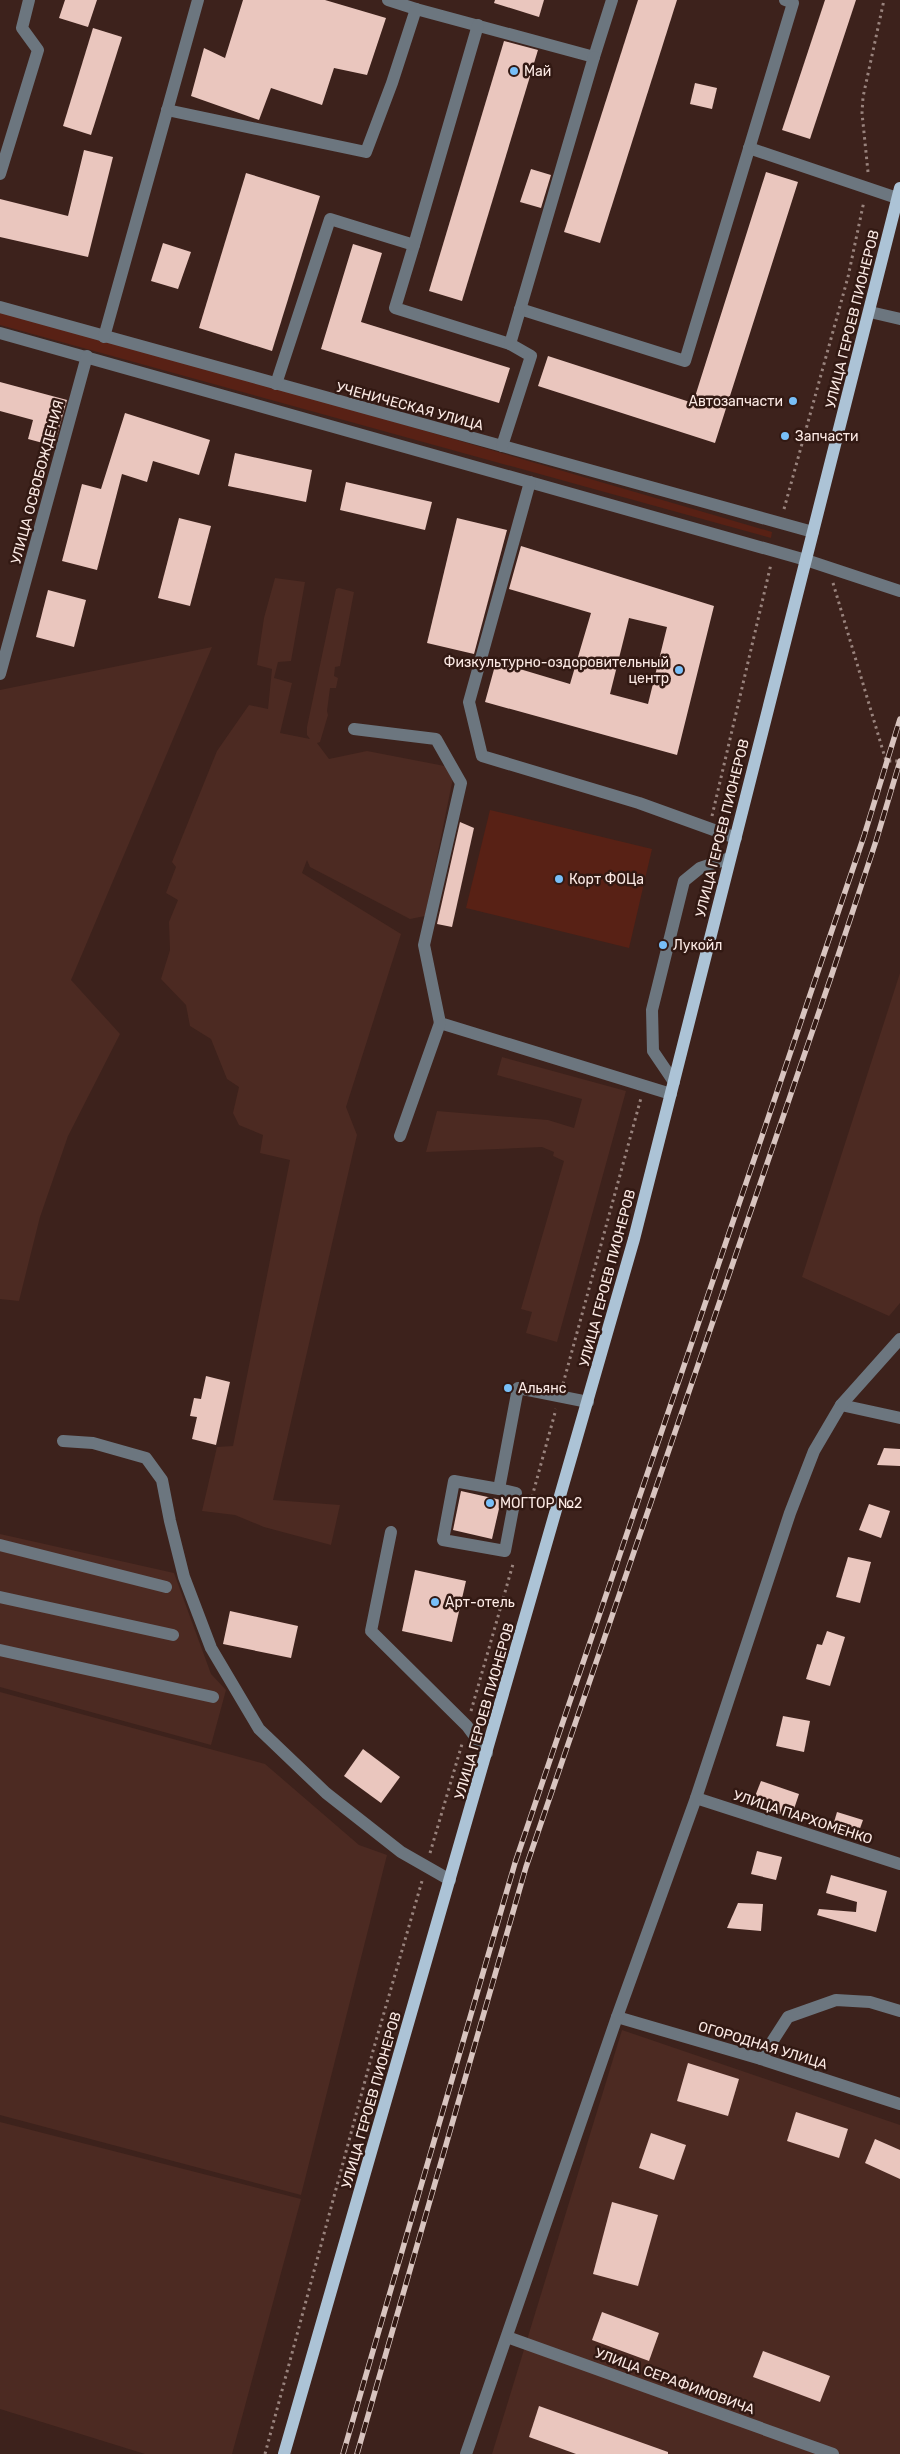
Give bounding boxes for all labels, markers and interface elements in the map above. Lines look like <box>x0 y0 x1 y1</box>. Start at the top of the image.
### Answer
place label: Май <box>524 63 551 80</box>
marker: Май <box>508 65 520 77</box>
street label: УЛИЦА ГЕРОЕВ ПИОНЕРОВ <box>822 228 883 410</box>
street label: УЧЕНИЧЕСКАЯ УЛИЦА <box>334 379 486 435</box>
place label: Автозапчасти <box>689 393 783 410</box>
marker: Автозапчасти <box>787 395 799 407</box>
street label: УЛИЦА ОСВОБОЖДЕНИЯ <box>7 398 68 566</box>
place label: Запчасти <box>795 428 859 445</box>
marker: Запчасти <box>779 430 791 442</box>
place label: Физкультурно-оздоровительный центр <box>443 654 669 687</box>
marker: Физкультурно-оздоровительный центр <box>673 664 685 676</box>
street label: УЛИЦА ГЕРОЕВ ПИОНЕРОВ <box>692 737 753 919</box>
place label: Корт ФОЦа <box>569 871 644 888</box>
marker: Корт ФОЦа <box>553 873 565 885</box>
place label: Лукойл <box>673 937 722 954</box>
marker: Лукойл <box>657 939 669 951</box>
street label: УЛИЦА ГЕРОЕВ ПИОНЕРОВ <box>576 1188 639 1369</box>
place label: Альянс <box>518 1380 567 1397</box>
marker: Альянс <box>502 1382 514 1394</box>
place label: МОГТОР №2 <box>500 1495 582 1512</box>
marker: МОГТОР №2 <box>484 1497 496 1509</box>
place label: Арт-отель <box>445 1594 515 1611</box>
marker: Арт-отель <box>429 1596 441 1608</box>
street label: УЛИЦА ГЕРОЕВ ПИОНЕРОВ <box>451 1621 518 1801</box>
street label: УЛИЦА ПАРХОМЕНКО <box>731 1787 875 1848</box>
street label: УЛИЦА ГЕРОЕВ ПИОНЕРОВ <box>338 2010 405 2190</box>
street label: ОГОРОДНАЯ УЛИЦА <box>696 2018 830 2073</box>
street label: УЛИЦА СЕРАФИМОВИЧА <box>593 2345 758 2418</box>

